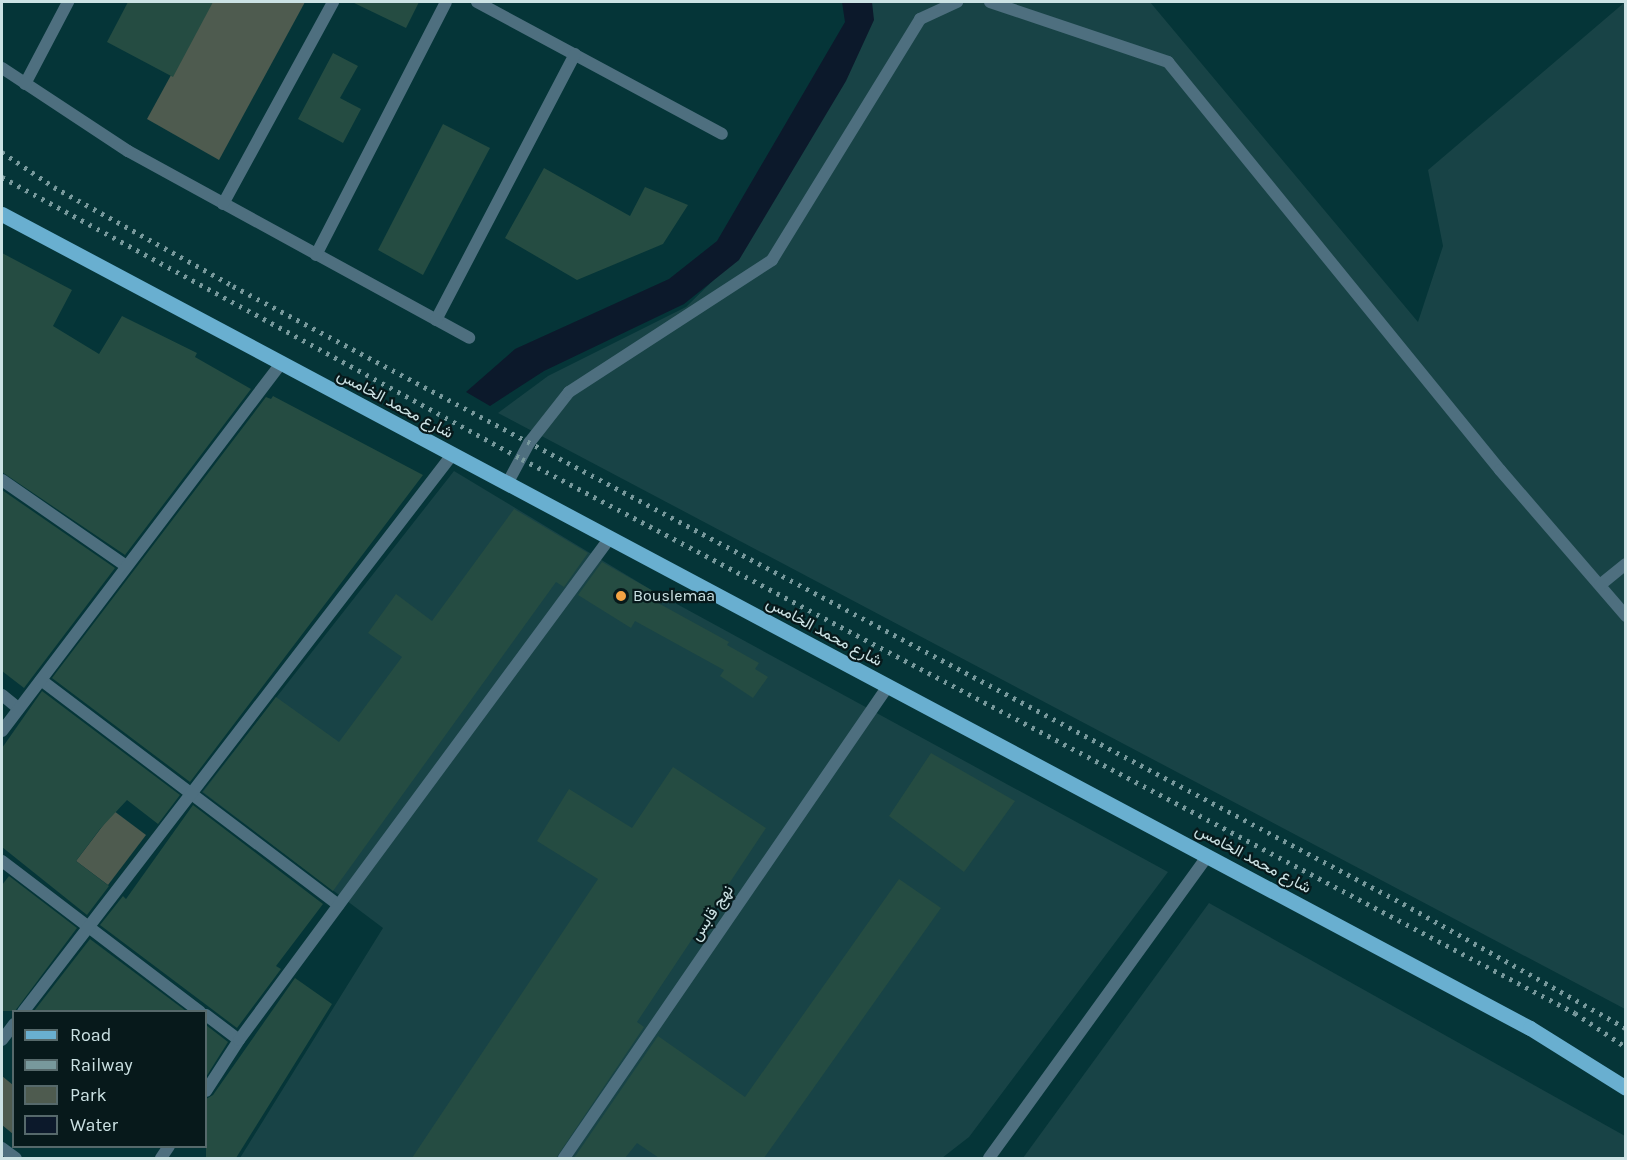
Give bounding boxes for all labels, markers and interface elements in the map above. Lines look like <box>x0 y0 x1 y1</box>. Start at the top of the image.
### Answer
street label: شارع محمد الخامس <box>334 365 456 443</box>
place label: Bouslemaa <box>633 586 715 606</box>
marker: Bouslemaa <box>614 589 628 603</box>
street label: شارع محمد الخامس <box>763 593 885 671</box>
street label: شارع محمد الخامس <box>1192 820 1314 898</box>
street label: نهج قابس <box>686 881 738 945</box>
legend <box>12 1010 207 1148</box>
text: Road <box>70 1024 111 1046</box>
text: Railway <box>70 1054 133 1076</box>
text: Park <box>70 1084 107 1106</box>
text: Water <box>70 1114 118 1136</box>

